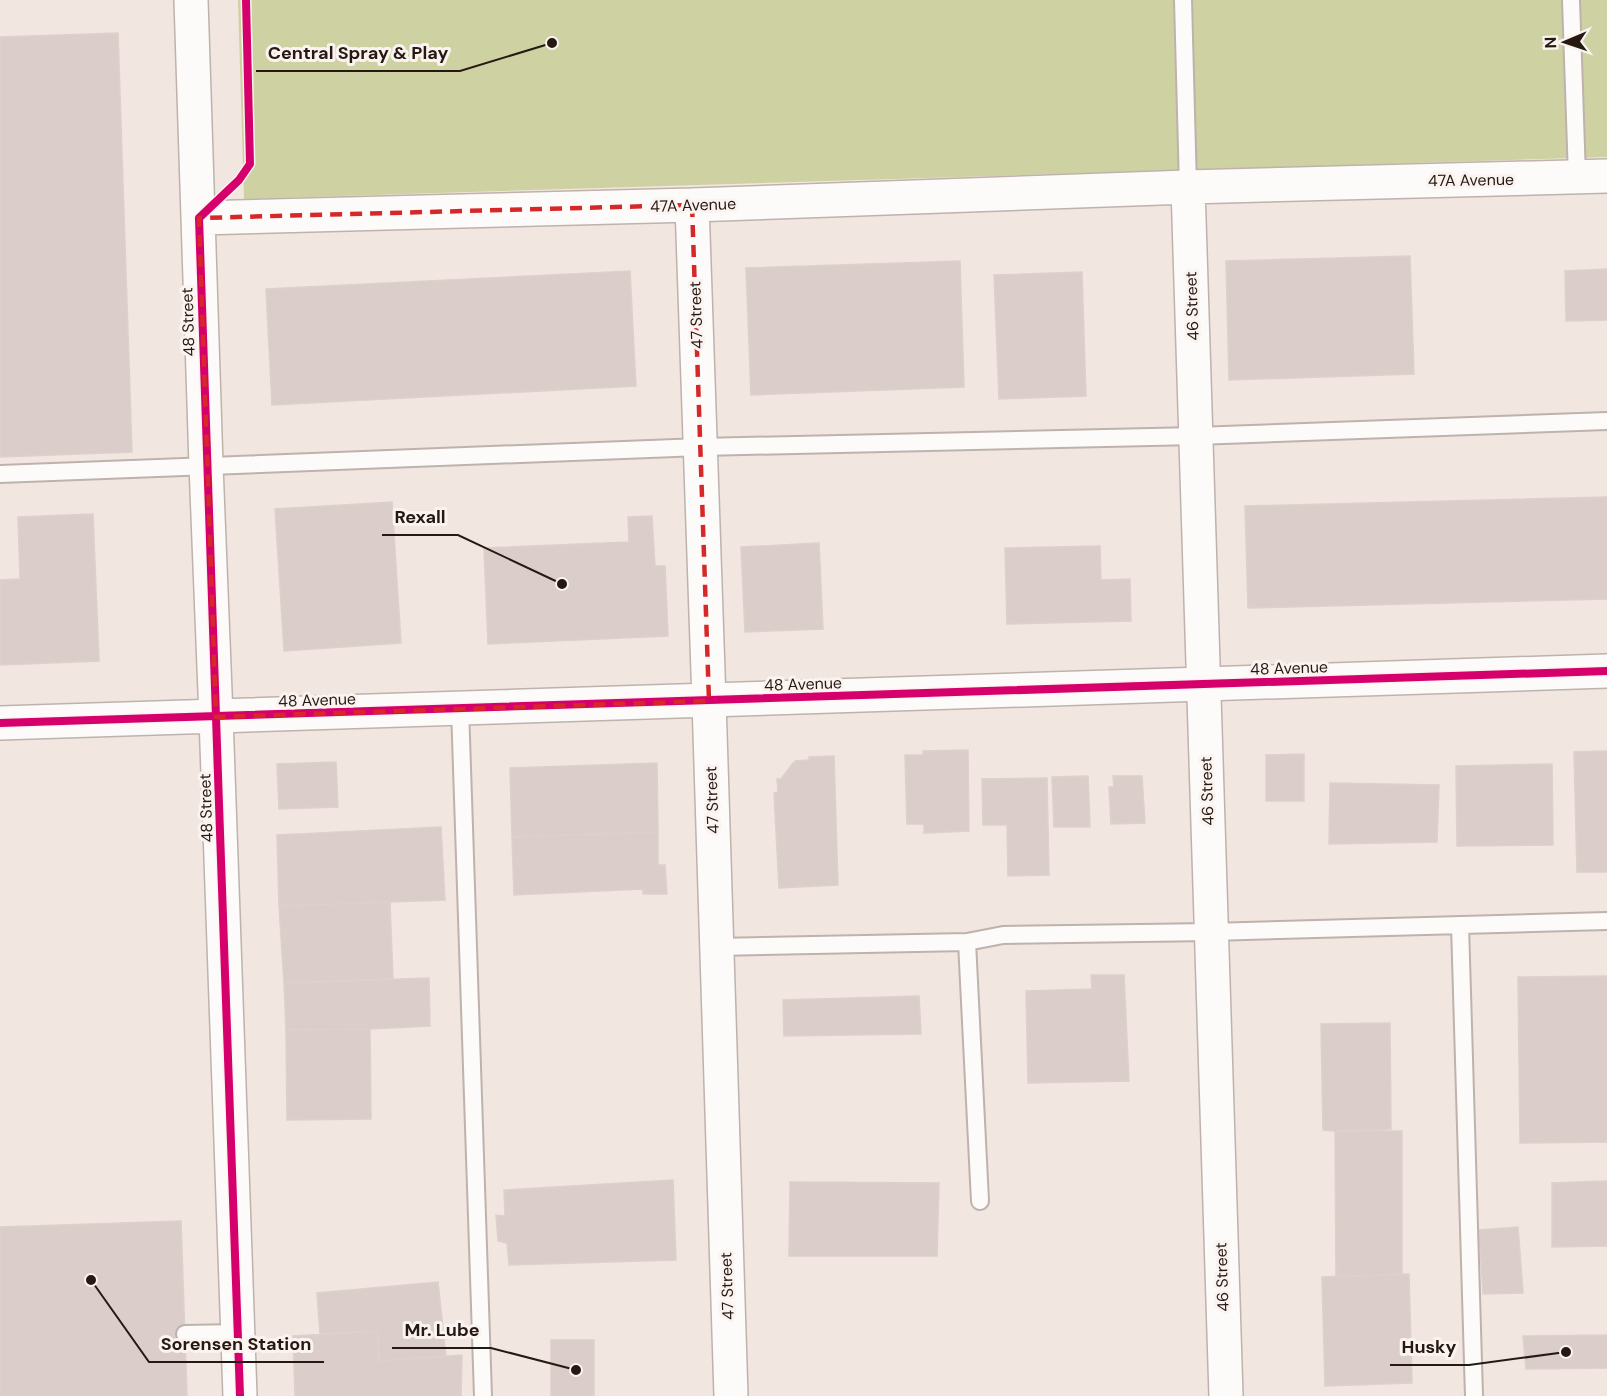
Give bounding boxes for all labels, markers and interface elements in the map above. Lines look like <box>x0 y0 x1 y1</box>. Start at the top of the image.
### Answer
north arrow <box>1535 12 1595 72</box>
callout: Central Spray & Play <box>256 35 460 71</box>
text: N <box>1540 36 1561 49</box>
text: Central Spray & Play <box>268 41 448 65</box>
street label: 47A Avenue <box>1428 169 1514 191</box>
street label: 47A Avenue <box>650 193 736 217</box>
street label: 46 Street <box>1180 271 1204 341</box>
street label: 47 Street <box>684 281 708 349</box>
street label: 48 Street <box>176 287 200 357</box>
callout: Rexall <box>382 499 458 535</box>
text: Rexall <box>394 505 446 529</box>
street label: 48 Avenue <box>1250 656 1328 680</box>
street label: 48 Avenue <box>764 672 842 696</box>
street label: 48 Avenue <box>278 688 356 712</box>
street label: 46 Street <box>1195 756 1219 826</box>
street label: 47 Street <box>700 766 724 834</box>
street label: 48 Street <box>194 773 218 843</box>
street label: 46 Street <box>1210 1242 1234 1312</box>
street label: 47 Street <box>715 1252 739 1320</box>
callout: Mr. Lube <box>392 1312 491 1348</box>
text: Mr. Lube <box>404 1318 480 1342</box>
callout: Sorensen Station <box>149 1326 324 1362</box>
callout: Husky <box>1390 1329 1469 1365</box>
text: Sorensen Station <box>161 1332 311 1356</box>
text: Husky <box>1402 1335 1457 1359</box>

